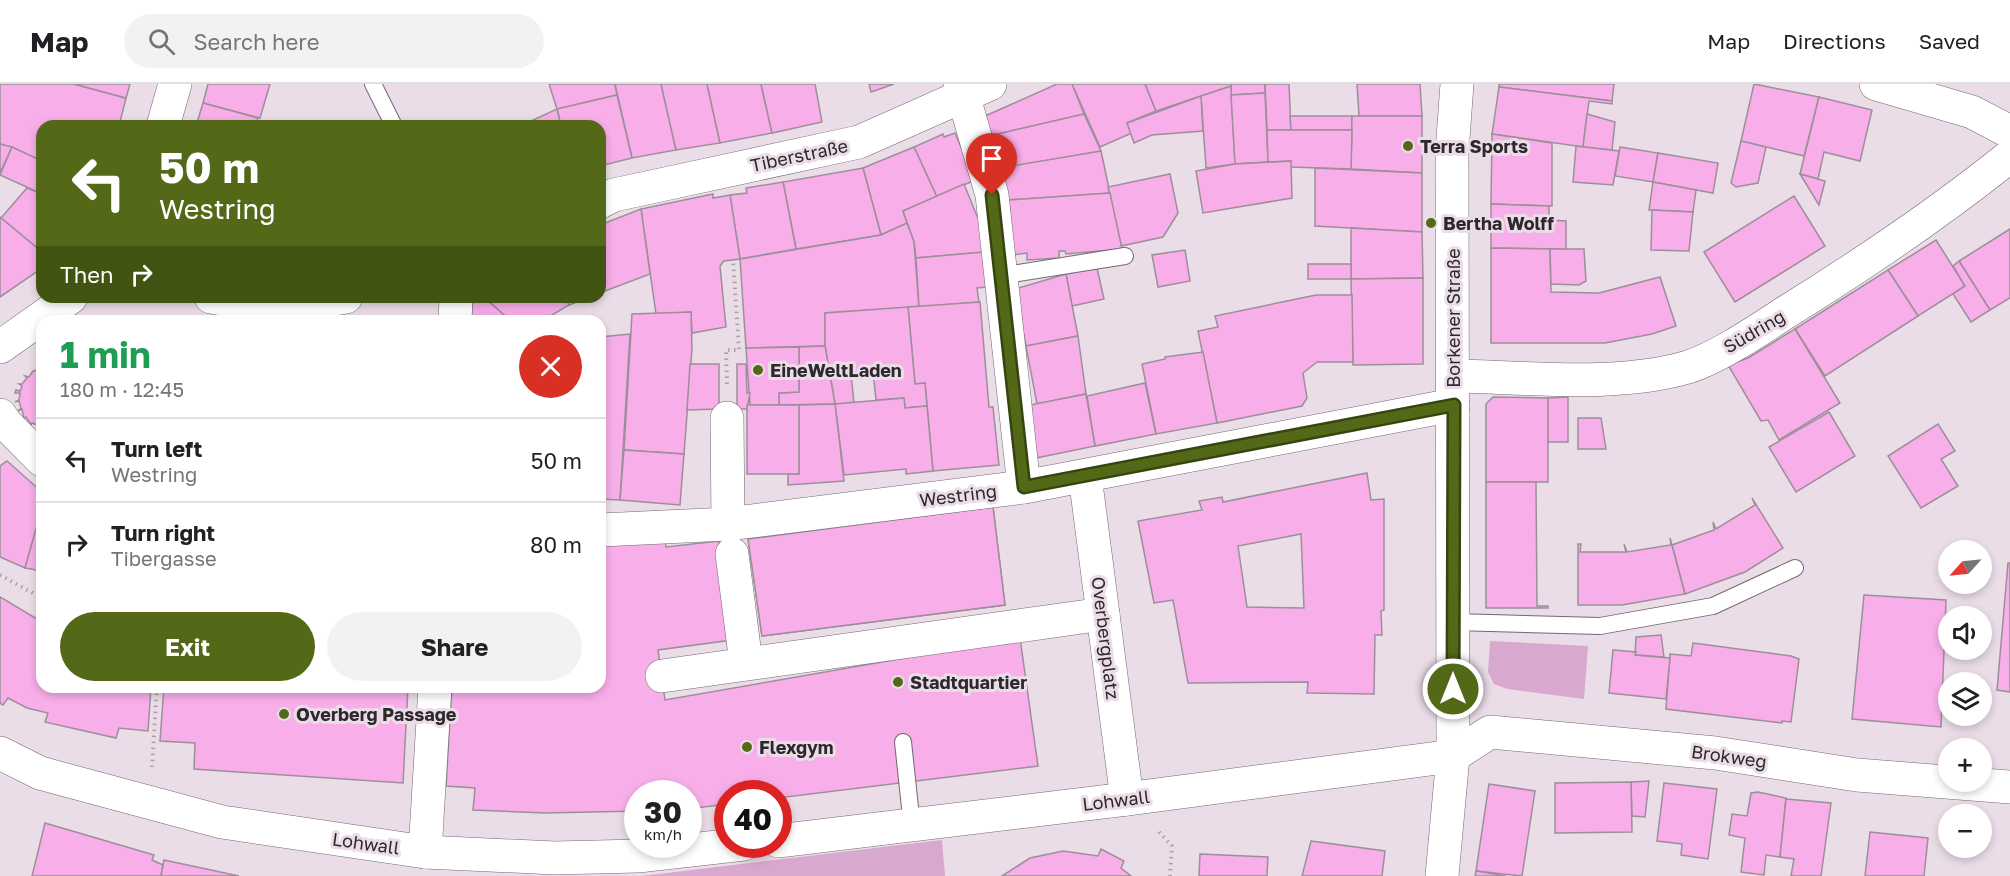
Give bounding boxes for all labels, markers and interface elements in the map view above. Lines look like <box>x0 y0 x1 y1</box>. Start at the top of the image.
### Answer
search box <box>124 14 544 68</box>
text: Map <box>30 25 88 58</box>
icon: search <box>145 25 178 58</box>
text: Search here <box>193 28 319 55</box>
text: Map <box>1707 28 1750 54</box>
text: Directions <box>1783 28 1886 54</box>
text: Saved <box>1919 28 1980 54</box>
pin <box>966 133 1017 195</box>
street label: Tiberstraße <box>748 134 850 176</box>
place label: Terra Sports <box>1420 135 1528 157</box>
marker: Terra Sports <box>1401 139 1415 153</box>
text: 50 m <box>159 142 259 192</box>
icon: arrive <box>975 142 1008 175</box>
icon: left <box>60 144 138 222</box>
text: Westring <box>159 193 276 225</box>
place label: Bertha Wolff <box>1443 212 1554 234</box>
marker: Bertha Wolff <box>1424 216 1438 230</box>
street label: Borkener Straße <box>1442 248 1464 388</box>
icon: right <box>125 258 158 291</box>
text: Then <box>60 261 113 288</box>
street label: Südring <box>1719 305 1789 357</box>
text: 1 min <box>60 333 151 376</box>
button: close <box>519 335 582 398</box>
place label: EineWeltLaden <box>770 359 902 381</box>
marker: EineWeltLaden <box>751 363 765 377</box>
text: 180 m · 12:45 <box>60 377 184 401</box>
text: Turn left <box>111 435 202 462</box>
icon: left <box>60 444 93 477</box>
text: 50 m <box>531 447 582 474</box>
text: Westring <box>111 462 197 486</box>
street label: Westring <box>918 479 998 511</box>
text: Turn right <box>111 519 215 546</box>
icon: right <box>60 528 93 561</box>
text: 80 m <box>530 531 582 558</box>
north arrow <box>1938 540 1992 594</box>
map controls <box>1938 540 1992 858</box>
text: Tibergasse <box>111 546 217 570</box>
street label: Overbergplatz <box>1088 575 1124 701</box>
button: sound <box>1938 606 1992 660</box>
button: Exit <box>60 612 315 681</box>
button: Share <box>327 612 582 681</box>
position arrow <box>1421 657 1485 721</box>
place label: Stadtquartier <box>910 671 1027 693</box>
button: layers <box>1938 672 1992 726</box>
marker: Stadtquartier <box>891 675 905 689</box>
place label: Overberg Passage <box>296 703 457 725</box>
marker: Overberg Passage <box>277 707 291 721</box>
place label: Flexgym <box>759 736 834 758</box>
button: + <box>1938 738 1992 792</box>
marker: Flexgym <box>740 740 754 754</box>
street label: Brokweg <box>1690 740 1768 772</box>
speed limit sign: 40 <box>714 780 792 858</box>
street label: Lohwall <box>1081 785 1151 815</box>
text: 30 <box>644 794 682 830</box>
button: − <box>1938 804 1992 858</box>
text: km/h <box>644 825 682 843</box>
street label: Lohwall <box>331 827 401 859</box>

